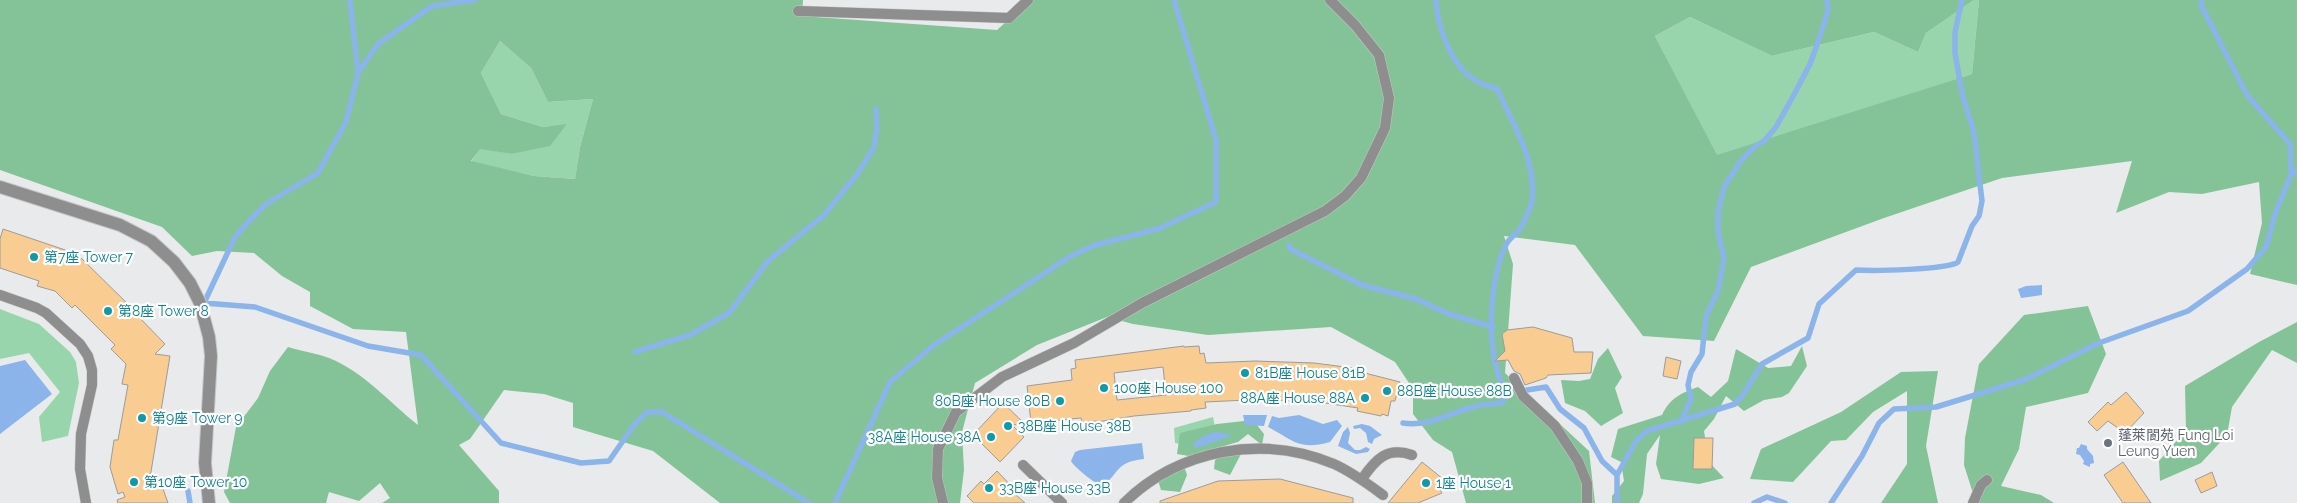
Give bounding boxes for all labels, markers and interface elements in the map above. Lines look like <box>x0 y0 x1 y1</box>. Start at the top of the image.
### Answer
place label: 第7座 Tower 7 <box>44 249 134 265</box>
marker: 第7座 Tower 7 <box>28 251 40 263</box>
place label: 第8座 Tower 8 <box>118 303 209 319</box>
marker: 第8座 Tower 8 <box>102 305 114 317</box>
place label: 81B座 House 81B <box>1255 365 1365 381</box>
marker: 81B座 House 81B <box>1239 367 1251 379</box>
place label: 100座 House 100 <box>1114 380 1223 396</box>
marker: 100座 House 100 <box>1098 382 1110 394</box>
place label: 88B座 House 88B <box>1397 383 1512 399</box>
marker: 88B座 House 88B <box>1381 385 1393 397</box>
place label: 88A座 House 88A <box>1240 390 1356 406</box>
marker: 88A座 House 88A <box>1359 392 1371 404</box>
place label: 80B座 House 80B <box>935 393 1050 409</box>
marker: 80B座 House 80B <box>1054 395 1066 407</box>
place label: 第9座 Tower 9 <box>152 410 243 426</box>
marker: 第9座 Tower 9 <box>136 412 148 424</box>
place label: 38B座 House 38B <box>1018 418 1131 434</box>
marker: 38B座 House 38B <box>1002 420 1014 432</box>
place label: 蓬萊閬苑 Fung Loi Leung Yuen <box>2118 427 2233 459</box>
place label: 38A座 House 38A <box>868 429 982 445</box>
marker: 38A座 House 38A <box>985 431 997 443</box>
marker: 蓬萊閬苑 Fung Loi Leung Yuen <box>2102 437 2114 449</box>
place label: 第10座 Tower 10 <box>144 474 247 490</box>
place label: 1座 House 1 <box>1436 475 1511 491</box>
marker: 第10座 Tower 10 <box>128 476 140 488</box>
marker: 1座 House 1 <box>1420 477 1432 489</box>
place label: 33B座 House 33B <box>999 480 1111 496</box>
marker: 33B座 House 33B <box>983 482 995 494</box>

